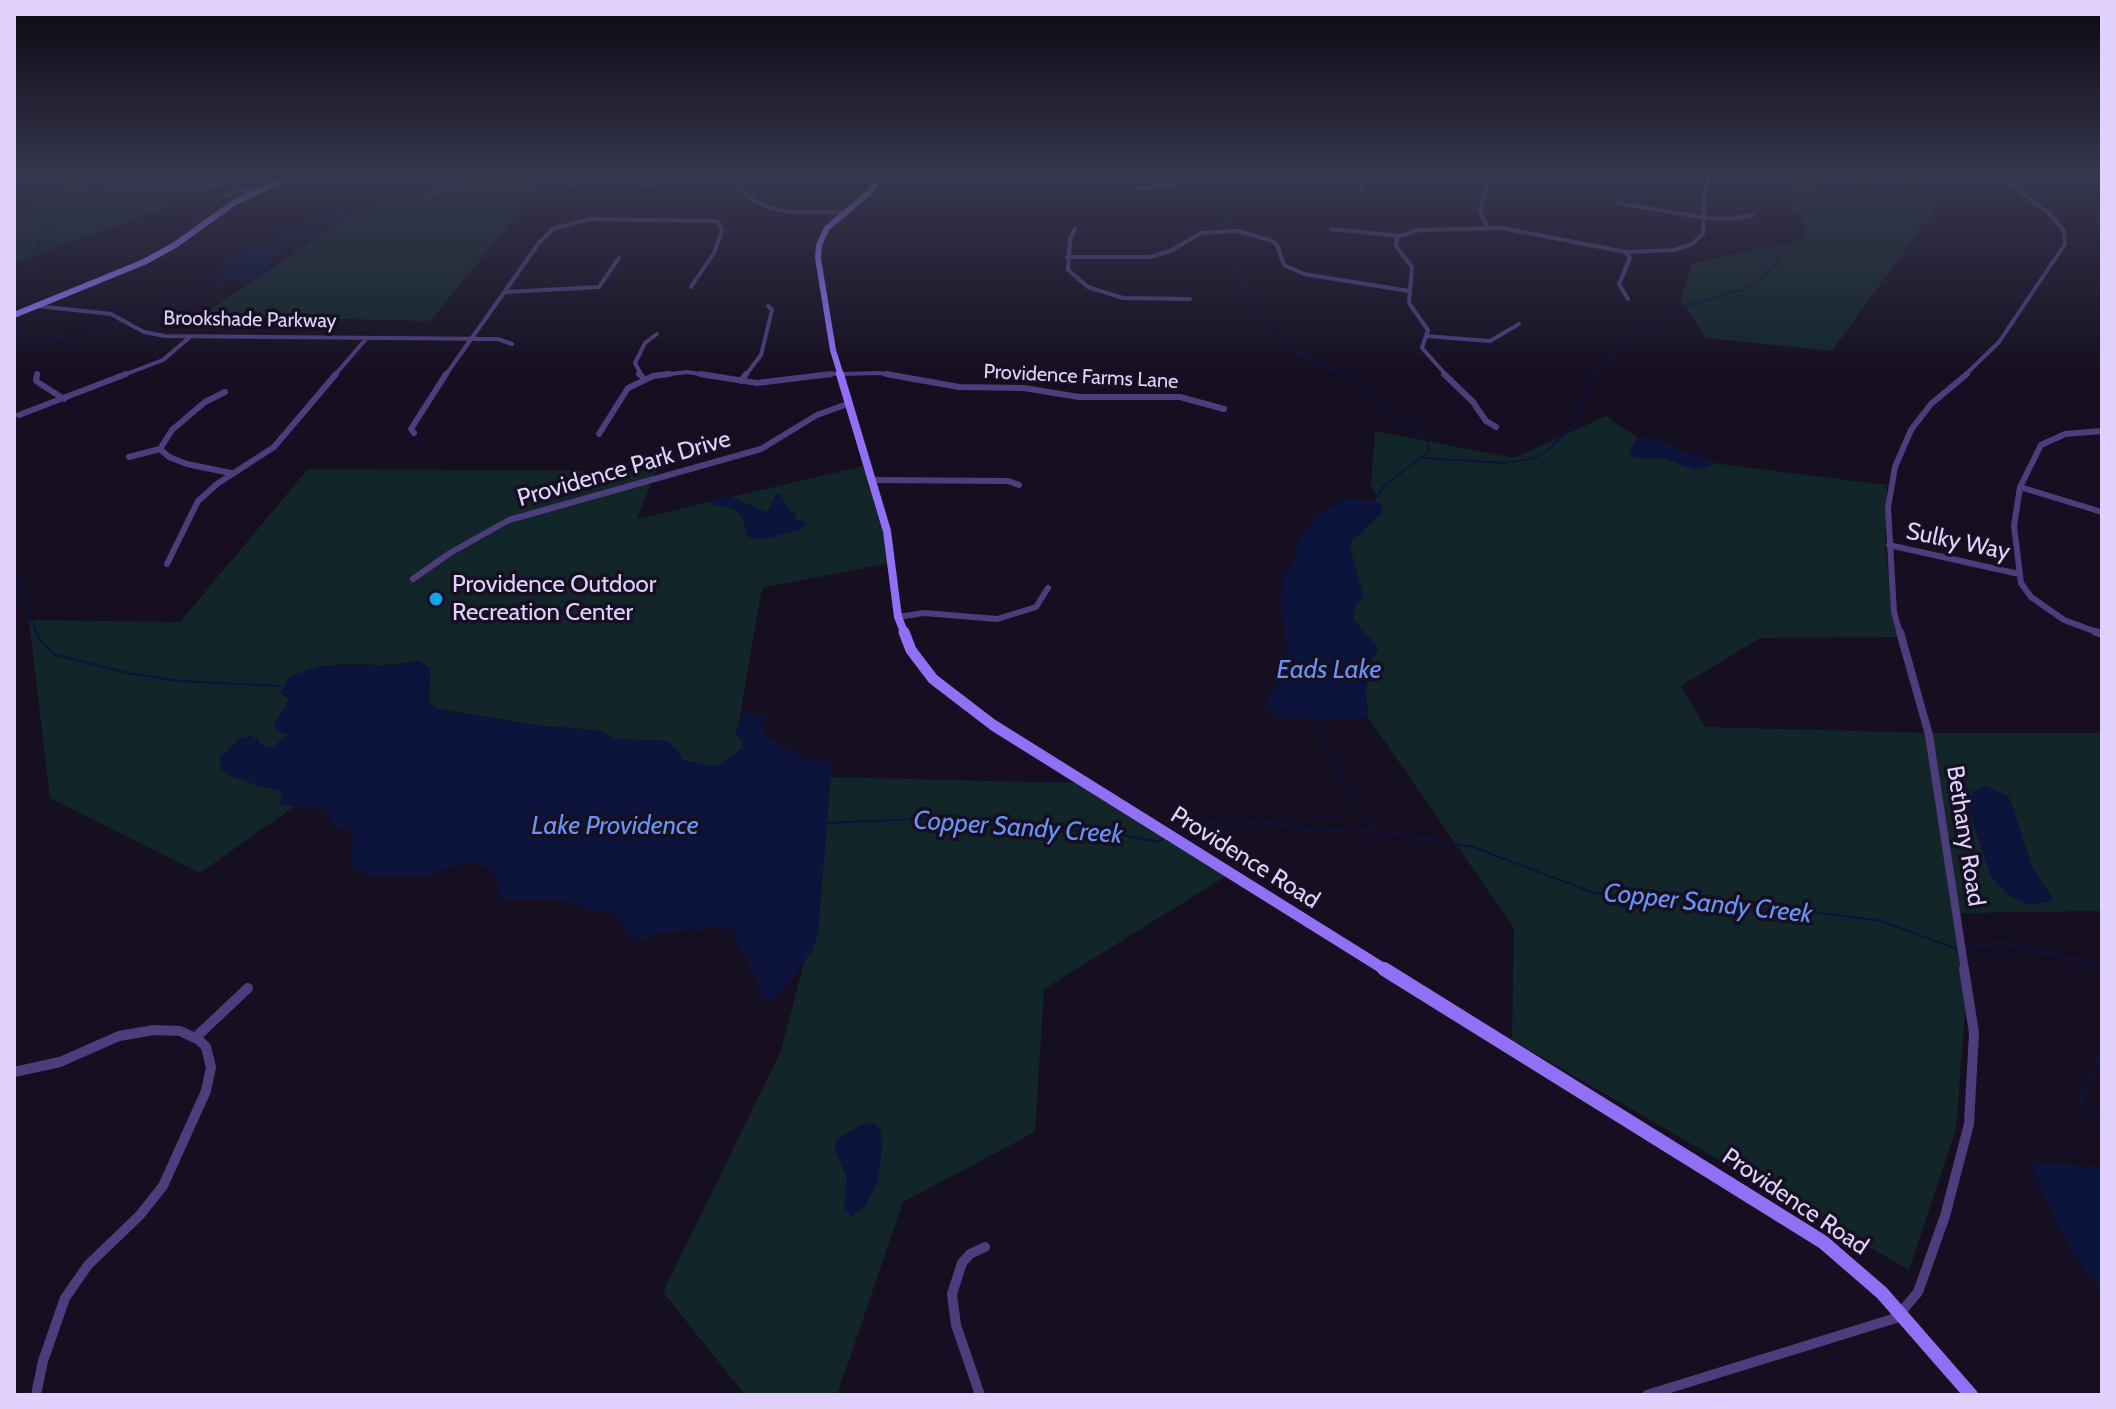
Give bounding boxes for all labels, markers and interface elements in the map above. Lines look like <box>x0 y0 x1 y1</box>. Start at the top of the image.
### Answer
street label: Brookshade Parkway <box>163 306 337 334</box>
street label: Providence Farms Lane <box>983 360 1179 394</box>
street label: Providence Park Drive <box>514 425 734 513</box>
street label: Sulky Way <box>1904 517 2012 567</box>
place label: Providence Outdoor Recreation Center <box>452 571 656 627</box>
marker: Providence Outdoor Recreation Center <box>427 590 445 608</box>
water label: Eads Lake <box>1277 654 1381 686</box>
street label: Bethany Road <box>1940 764 1990 908</box>
street label: Providence Road <box>1165 801 1325 915</box>
water label: Copper Sandy Creek <box>912 805 1124 851</box>
water label: Lake Providence <box>531 810 699 842</box>
water label: Copper Sandy Creek <box>1602 878 1814 930</box>
street label: Providence Road <box>1716 1142 1874 1262</box>

